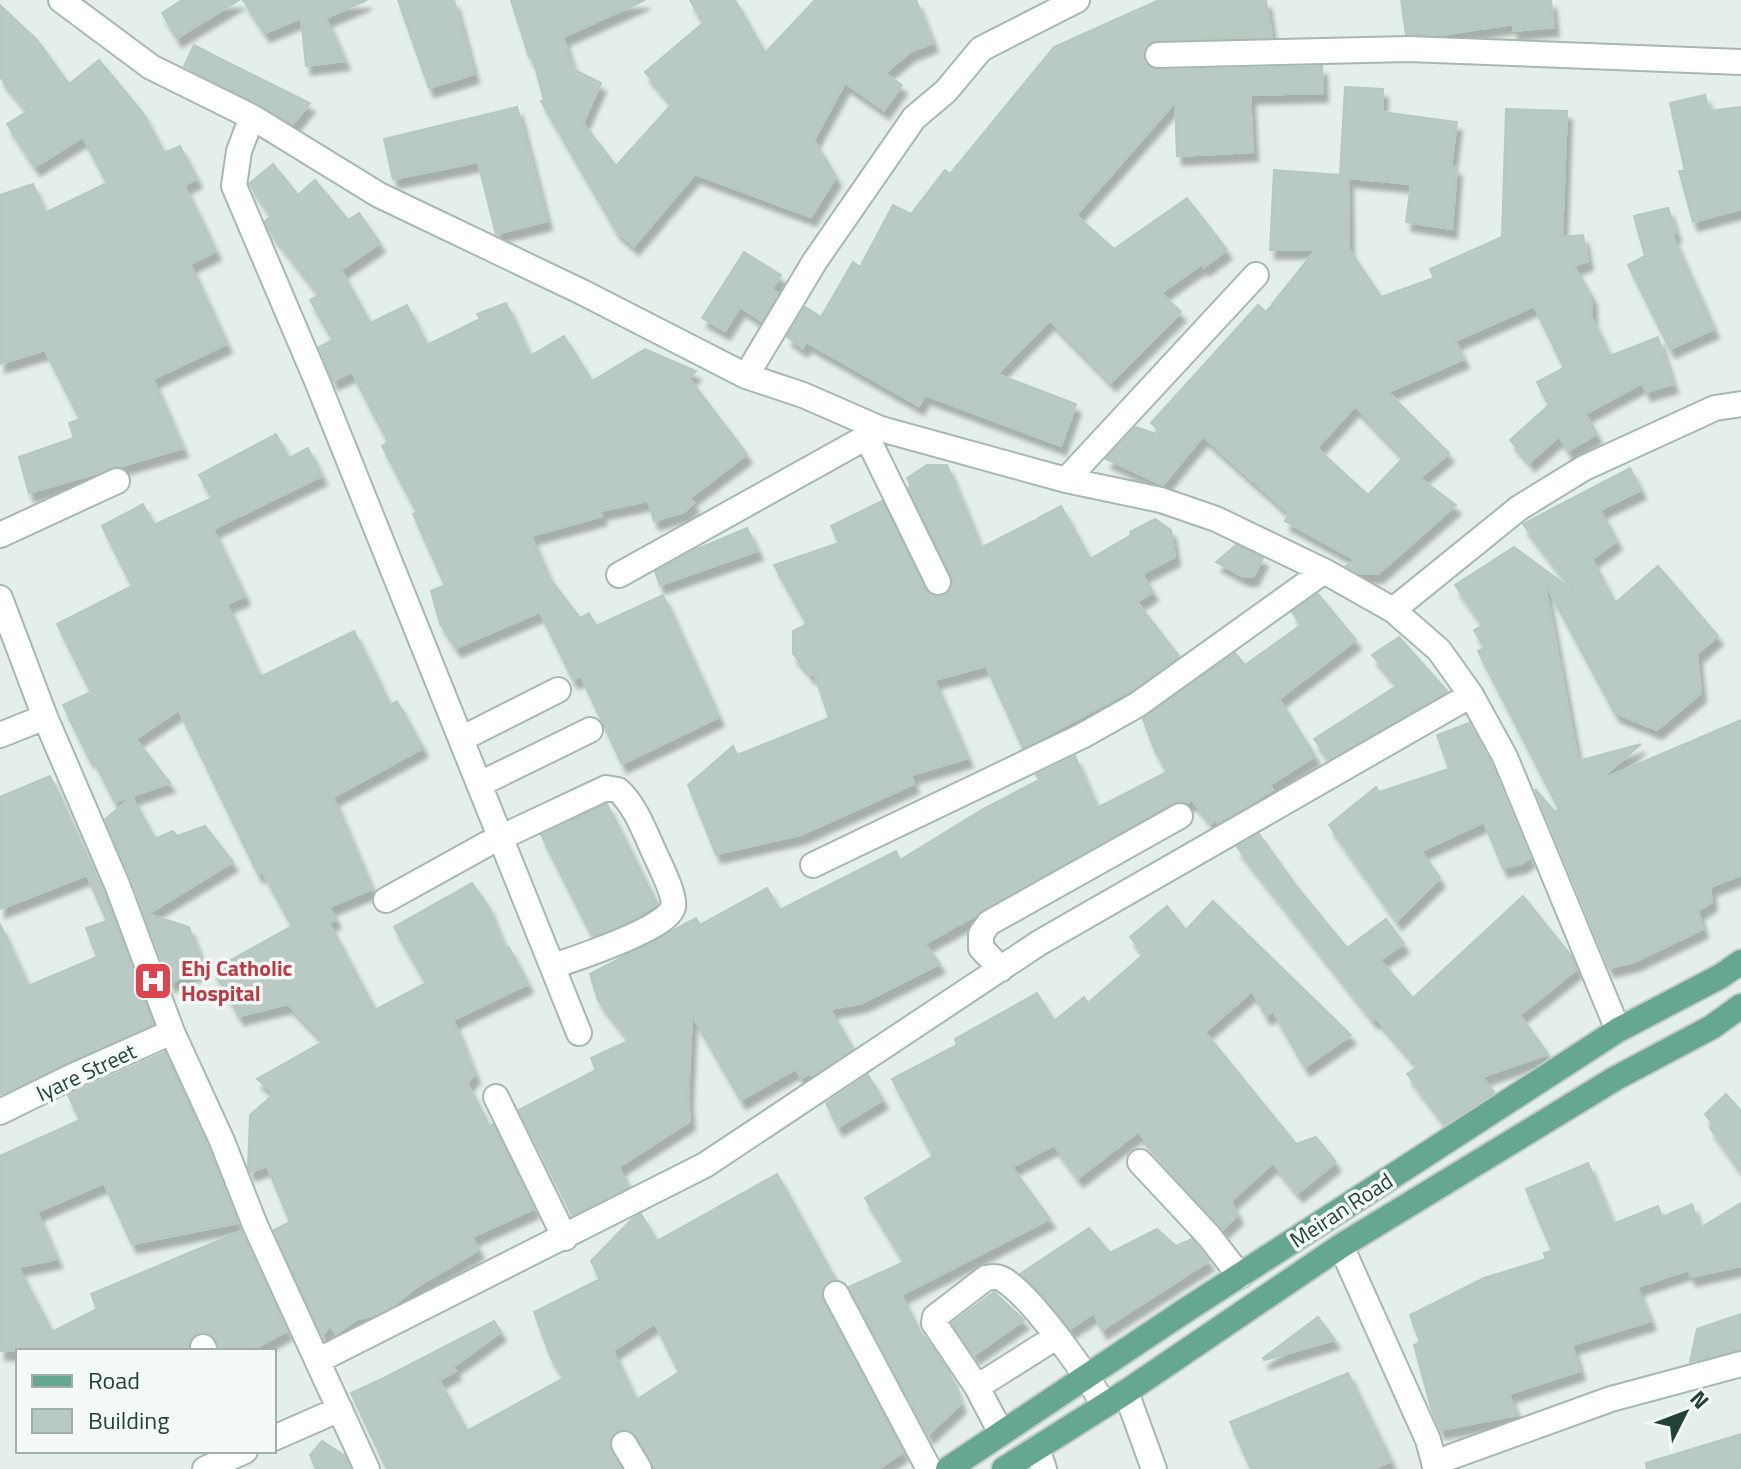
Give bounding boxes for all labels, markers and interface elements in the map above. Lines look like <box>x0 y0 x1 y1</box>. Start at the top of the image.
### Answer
place label: Ehj Catholic Hospital <box>181 951 292 1010</box>
hospital icon: Ehj Catholic Hospital <box>132 960 174 1002</box>
street label: Iyare Street <box>30 1034 142 1110</box>
street label: Meiran Road <box>1283 1164 1399 1256</box>
legend <box>16 1349 276 1453</box>
text: Road <box>88 1362 140 1398</box>
north arrow <box>1645 1373 1725 1453</box>
text: N <box>1682 1383 1718 1417</box>
text: Building <box>88 1402 170 1438</box>

